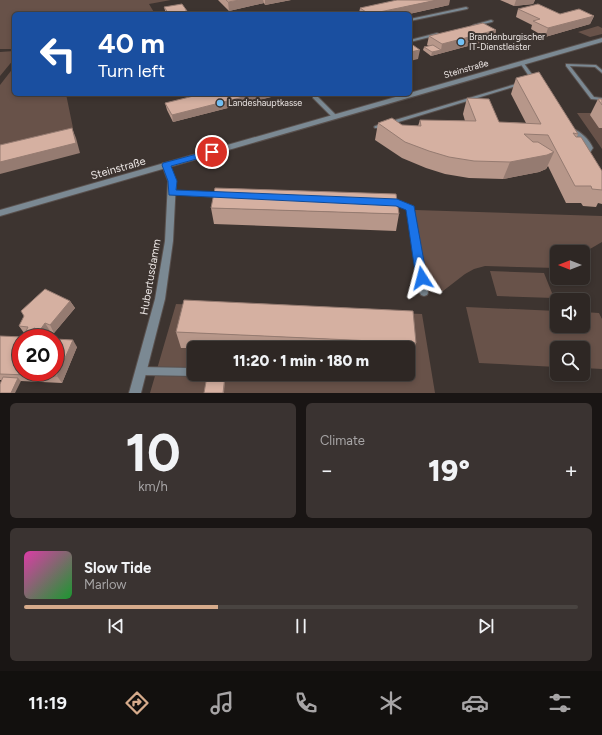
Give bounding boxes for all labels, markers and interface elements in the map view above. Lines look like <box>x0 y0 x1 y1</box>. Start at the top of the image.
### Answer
text: 40 m <box>98 26 165 60</box>
icon: left <box>32 28 84 80</box>
place label: Brandenburgischer IT-Dienstleister <box>469 31 545 52</box>
marker: Brandenburgischer IT-Dienstleister <box>456 37 466 47</box>
street label: Steinstraße <box>442 57 490 80</box>
text: Turn left <box>98 60 165 82</box>
place label: Landeshauptkasse <box>228 97 302 108</box>
marker: Landeshauptkasse <box>215 98 225 108</box>
pin <box>195 135 229 169</box>
icon: arrive <box>201 141 223 163</box>
street label: Steinstraße <box>89 154 147 183</box>
street label: Hubertusdamm <box>137 238 164 316</box>
north arrow <box>550 245 590 285</box>
map controls <box>550 245 590 381</box>
position arrow <box>401 257 443 299</box>
button: sound <box>550 293 590 333</box>
speed limit sign: 20 <box>12 329 64 381</box>
button: search <box>550 341 590 381</box>
text: 11:20 · 1 min · 180 m <box>233 352 369 370</box>
text: 10 <box>125 422 181 484</box>
text: Climate <box>320 433 365 448</box>
text: 19° <box>428 452 470 489</box>
text: − <box>320 457 334 484</box>
text: + <box>564 457 578 484</box>
text: km/h <box>138 479 168 494</box>
text: Slow Tide <box>84 559 151 577</box>
text: Marlow <box>84 577 126 592</box>
icon: previous <box>105 615 127 637</box>
icon: pause <box>290 615 312 637</box>
icon: next <box>475 615 497 637</box>
icon: directions <box>123 689 151 717</box>
icon: music <box>208 689 236 717</box>
icon: phone <box>292 689 320 717</box>
icon: climate <box>377 689 405 717</box>
icon: car <box>461 689 489 717</box>
icon: filters <box>546 689 574 717</box>
text: 11:19 <box>28 692 67 714</box>

